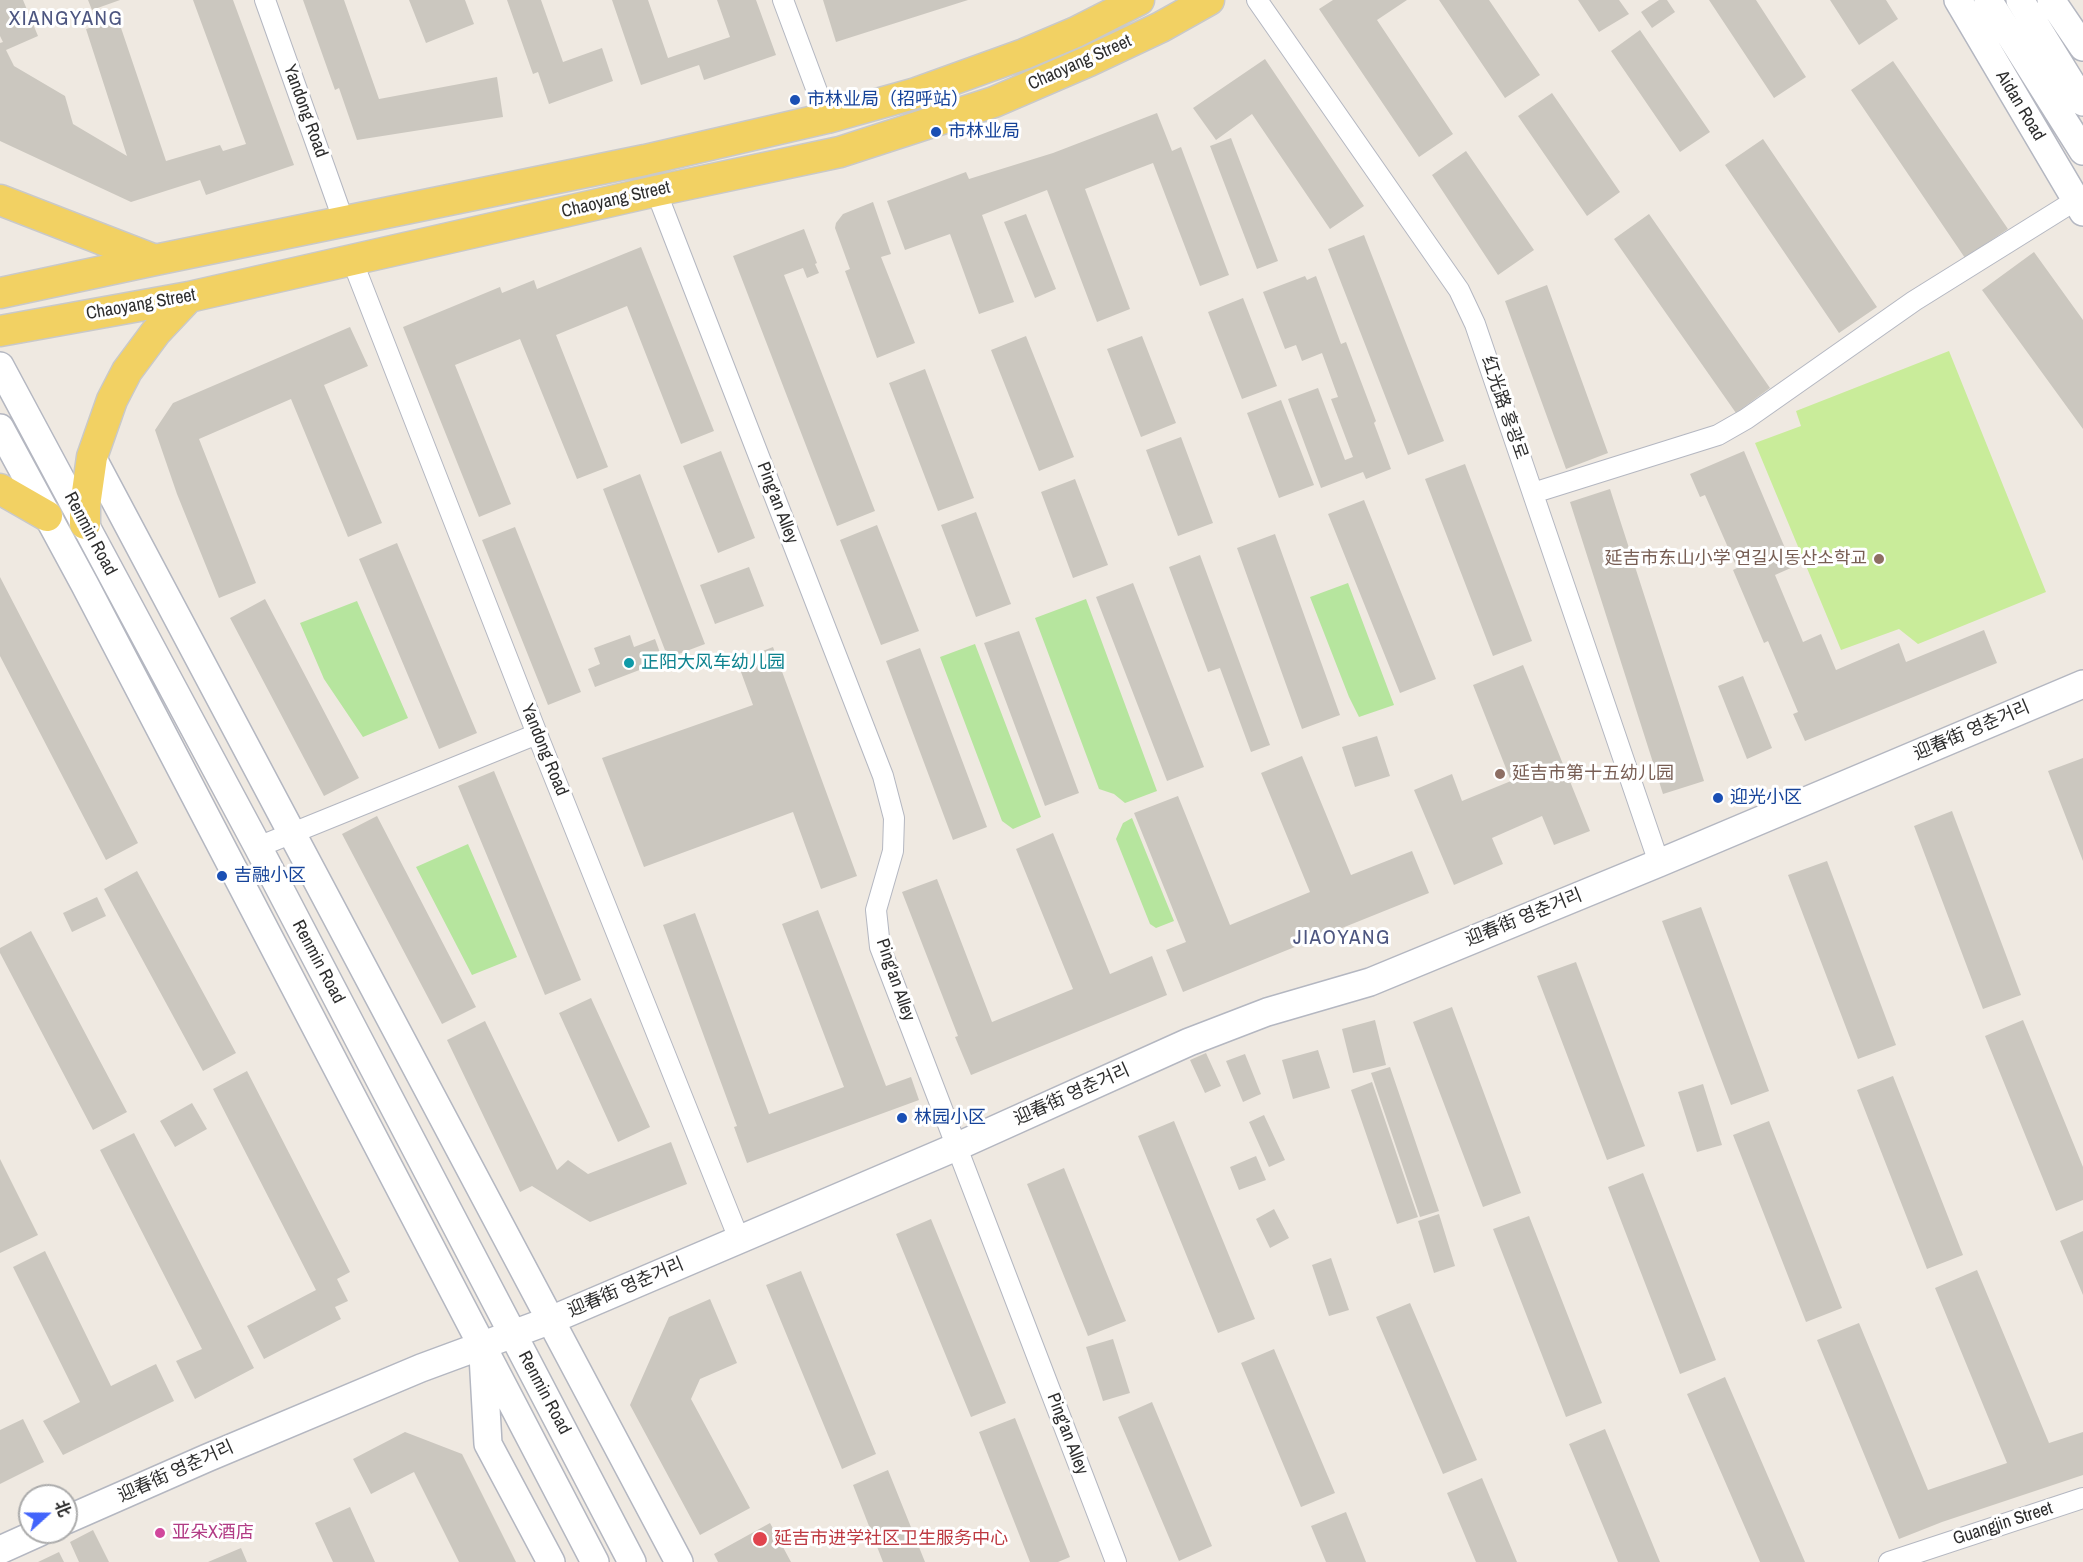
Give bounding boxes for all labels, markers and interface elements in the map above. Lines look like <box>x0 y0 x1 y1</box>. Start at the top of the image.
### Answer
district label: XIANGYANG <box>9 6 123 32</box>
street label: Chaoyang Street <box>1025 31 1135 95</box>
street label: Yandong Road <box>278 62 332 160</box>
street label: Aidan Road <box>1991 67 2049 145</box>
place label: 市林业局（招呼站） <box>807 89 969 111</box>
marker: 市林业局（招呼站） <box>788 93 802 107</box>
place label: 市林业局 <box>948 121 1020 143</box>
marker: 市林业局 <box>929 125 943 139</box>
street label: Chaoyang Street <box>560 177 672 223</box>
street label: Chaoyang Street <box>85 285 197 325</box>
street label: 红光路 홍광로 <box>1476 354 1532 462</box>
street label: Ping'an Alley <box>752 459 802 547</box>
street label: Renmin Road <box>59 489 121 579</box>
place label: 延吉市东山小学 연길시동산소학교 <box>1604 548 1867 570</box>
marker: 延吉市东山小学 연길시동산소학교 <box>1872 552 1886 566</box>
place label: 正阳大风车幼儿园 <box>641 652 785 674</box>
marker: 正阳大风车幼儿园 <box>622 656 636 670</box>
street label: 迎春街 영춘거리 <box>1911 697 2033 765</box>
street label: Yandong Road <box>516 701 572 799</box>
place label: 延吉市第十五幼儿园 <box>1512 763 1674 785</box>
marker: 延吉市第十五幼儿园 <box>1493 767 1507 781</box>
place label: 迎光小区 <box>1730 787 1802 809</box>
marker: 迎光小区 <box>1711 791 1725 805</box>
place label: 吉融小区 <box>234 865 306 887</box>
marker: 吉融小区 <box>215 869 229 883</box>
street label: 迎春街 영춘거리 <box>1462 885 1586 951</box>
street label: Renmin Road <box>287 917 349 1007</box>
district label: JIAOYANG <box>1293 925 1391 951</box>
street label: Ping'an Alley <box>871 936 919 1024</box>
street label: 迎春街 영춘거리 <box>1011 1060 1133 1130</box>
place label: 林园小区 <box>914 1107 986 1129</box>
marker: 林园小区 <box>895 1111 909 1125</box>
street label: 迎春街 영춘거리 <box>565 1254 687 1322</box>
street label: Renmin Road <box>513 1348 575 1438</box>
street label: Ping'an Alley <box>1042 1390 1092 1478</box>
street label: 迎春街 영춘거리 <box>115 1437 237 1507</box>
north arrow <box>18 1484 78 1544</box>
text: 北 <box>50 1497 76 1520</box>
street label: Guangjin Street <box>1950 1498 2056 1550</box>
place label: 亚朵X酒店 <box>172 1522 254 1544</box>
marker: 亚朵X酒店 <box>153 1526 167 1540</box>
place label: 延吉市进学社区卫生服务中心 <box>774 1528 1008 1550</box>
marker: 延吉市进学社区卫生服务中心 <box>751 1530 769 1548</box>

